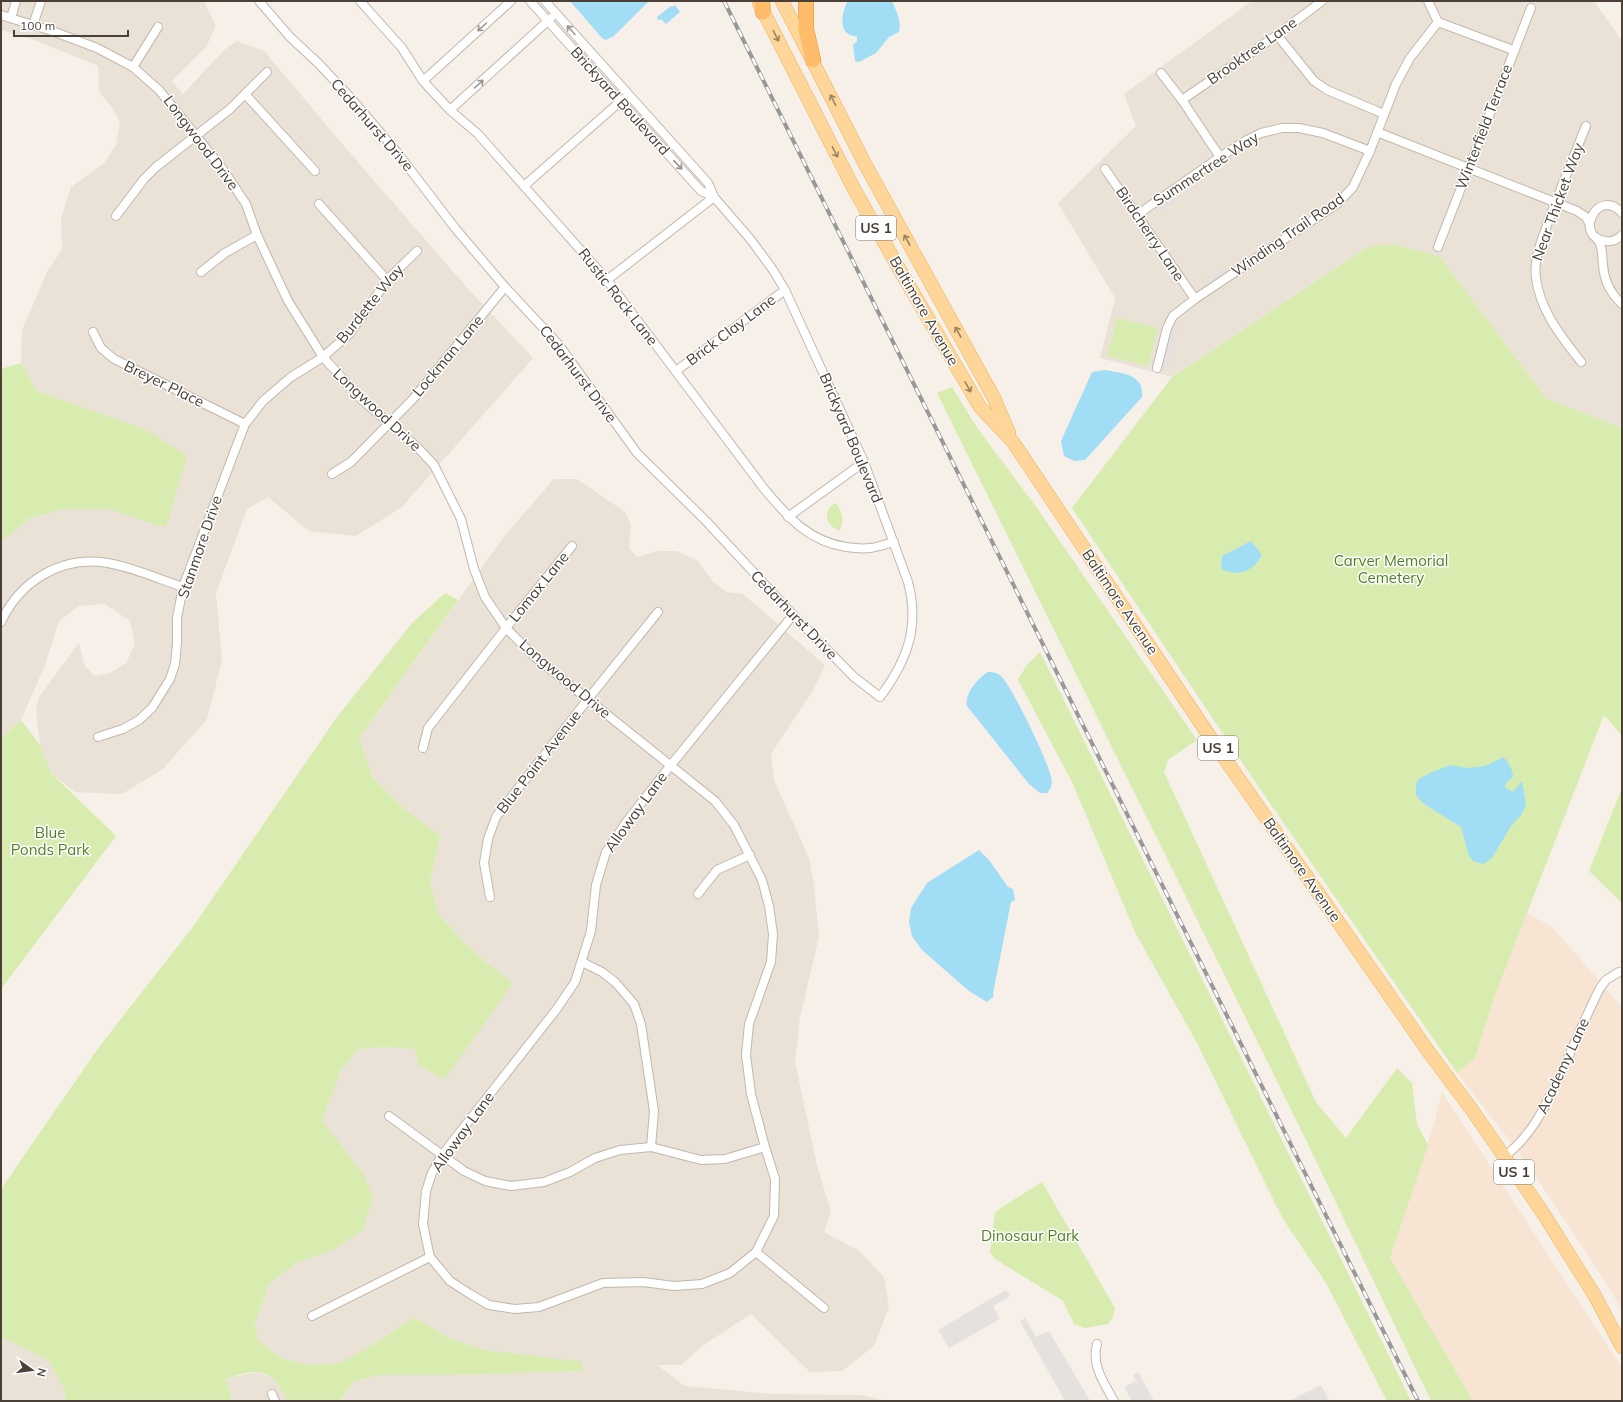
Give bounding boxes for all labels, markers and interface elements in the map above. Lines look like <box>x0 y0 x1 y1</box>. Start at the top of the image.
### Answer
scale bar <box>14 12 128 38</box>
street label: Brooktree Lane <box>1203 13 1300 89</box>
text: 100 m <box>20 18 55 33</box>
one-way arrow <box>477 23 487 32</box>
one-way arrow <box>566 25 576 35</box>
one-way arrow <box>773 30 780 42</box>
street label: Brickyard Boulevard <box>567 43 674 159</box>
street label: Winterfield Terrace <box>1451 61 1516 192</box>
street label: Cedarhurst Drive <box>327 74 418 175</box>
one-way arrow <box>473 80 483 89</box>
street label: Longwood Drive <box>160 92 243 194</box>
one-way arrow <box>829 94 836 106</box>
street label: Summertree Way <box>1149 127 1262 210</box>
street label: Near Thicket Way <box>1527 140 1588 263</box>
one-way arrow <box>832 145 839 157</box>
one-way arrow <box>673 160 683 170</box>
street label: Birdcherry Lane <box>1112 183 1189 285</box>
street label: Winding Trail Road <box>1228 189 1348 281</box>
road number: US 1 <box>856 216 896 240</box>
one-way arrow <box>902 234 910 246</box>
street label: Rustic Rock Lane <box>574 244 662 349</box>
street label: Baltimore Avenue <box>885 253 963 369</box>
street label: Burdette Way <box>332 260 407 347</box>
street label: Brick Clay Lane <box>682 290 779 369</box>
street label: Lockman Lane <box>408 311 487 400</box>
street label: Cedarhurst Drive <box>536 321 621 426</box>
one-way arrow <box>953 326 961 338</box>
street label: Breyer Place <box>121 356 207 411</box>
street label: Longwood Drive <box>329 364 425 455</box>
street label: Brickyard Boulevard <box>815 370 887 506</box>
one-way arrow <box>964 381 972 393</box>
street label: Stanmore Drive <box>173 493 226 601</box>
street label: Baltimore Avenue <box>1078 545 1163 658</box>
street label: Lomax Lane <box>505 548 573 626</box>
park label: Carver Memorial Cemetery <box>1334 551 1448 587</box>
street label: Cedarhurst Drive <box>747 566 842 663</box>
street label: Longwood Drive <box>516 635 615 722</box>
street label: Blue Point Avenue <box>492 706 585 817</box>
road number: US 1 <box>1198 736 1238 760</box>
street label: Alloway Lane <box>600 768 671 855</box>
street label: Baltimore Avenue <box>1259 814 1345 926</box>
park label: Blue Ponds Park <box>11 823 90 859</box>
street label: Academy Lane <box>1532 1015 1593 1117</box>
street label: Alloway Lane <box>427 1088 498 1175</box>
road number: US 1 <box>1494 1160 1534 1184</box>
park label: Dinosaur Park <box>981 1226 1079 1245</box>
north arrow <box>12 1350 52 1390</box>
text: N <box>34 1367 50 1378</box>

